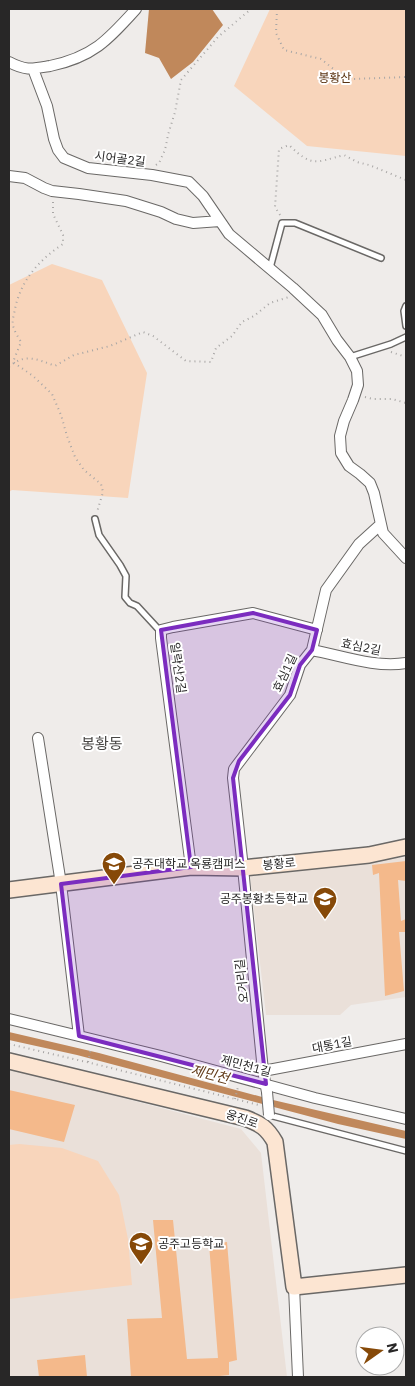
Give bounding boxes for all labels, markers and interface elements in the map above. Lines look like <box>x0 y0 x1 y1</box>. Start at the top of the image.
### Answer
park label: 봉황산 <box>318 70 352 85</box>
street label: 시어골2길 <box>94 148 146 169</box>
street label: 효심2길 <box>340 635 382 658</box>
street label: 일락산2길 <box>167 641 189 694</box>
street label: 효심1길 <box>269 651 300 694</box>
district label: 봉황동 <box>81 734 123 753</box>
school or university icon: 공주대학교 옥룡캠퍼스 <box>101 851 127 885</box>
street label: 봉황로 <box>262 854 296 873</box>
place label: 공주대학교 옥룡캠퍼스 <box>132 856 245 871</box>
school or university icon: 공주봉황초등학교 <box>312 886 338 920</box>
place label: 공주봉황초등학교 <box>220 891 308 906</box>
street label: 오거리길 <box>232 958 251 1004</box>
street label: 대통1길 <box>311 1033 353 1056</box>
street label: 제민천1길 <box>219 1052 273 1079</box>
water label: 제민천 <box>189 1061 232 1088</box>
street label: 웅진로 <box>224 1106 260 1131</box>
school or university icon: 공주고등학교 <box>128 1231 154 1265</box>
place label: 공주고등학교 <box>158 1236 224 1251</box>
north arrow <box>355 1326 405 1376</box>
text: N <box>383 1341 403 1355</box>

